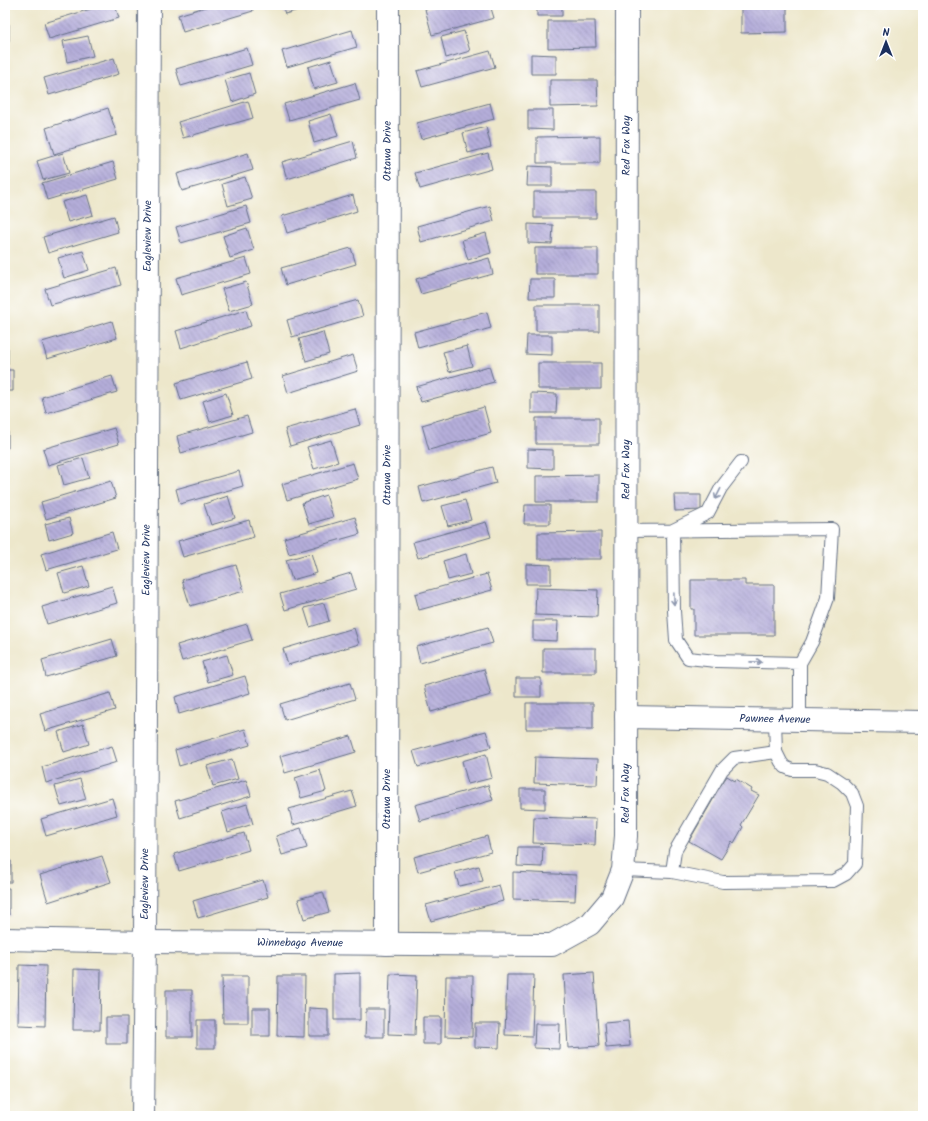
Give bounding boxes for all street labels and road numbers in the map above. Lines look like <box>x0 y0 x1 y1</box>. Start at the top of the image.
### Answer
street label: Red Fox Way <box>618 115 636 176</box>
street label: Ottawa Drive <box>379 121 397 181</box>
street label: Eagleview Drive <box>139 200 157 272</box>
street label: Red Fox Way <box>617 439 635 500</box>
street label: Ottawa Drive <box>378 445 397 505</box>
street label: Eagleview Drive <box>137 524 156 596</box>
street label: Pawnee Avenue <box>739 710 811 729</box>
street label: Red Fox Way <box>617 763 635 824</box>
street label: Ottawa Drive <box>378 769 396 829</box>
street label: Eagleview Drive <box>136 848 154 920</box>
street label: Winnebago Avenue <box>257 934 343 952</box>

